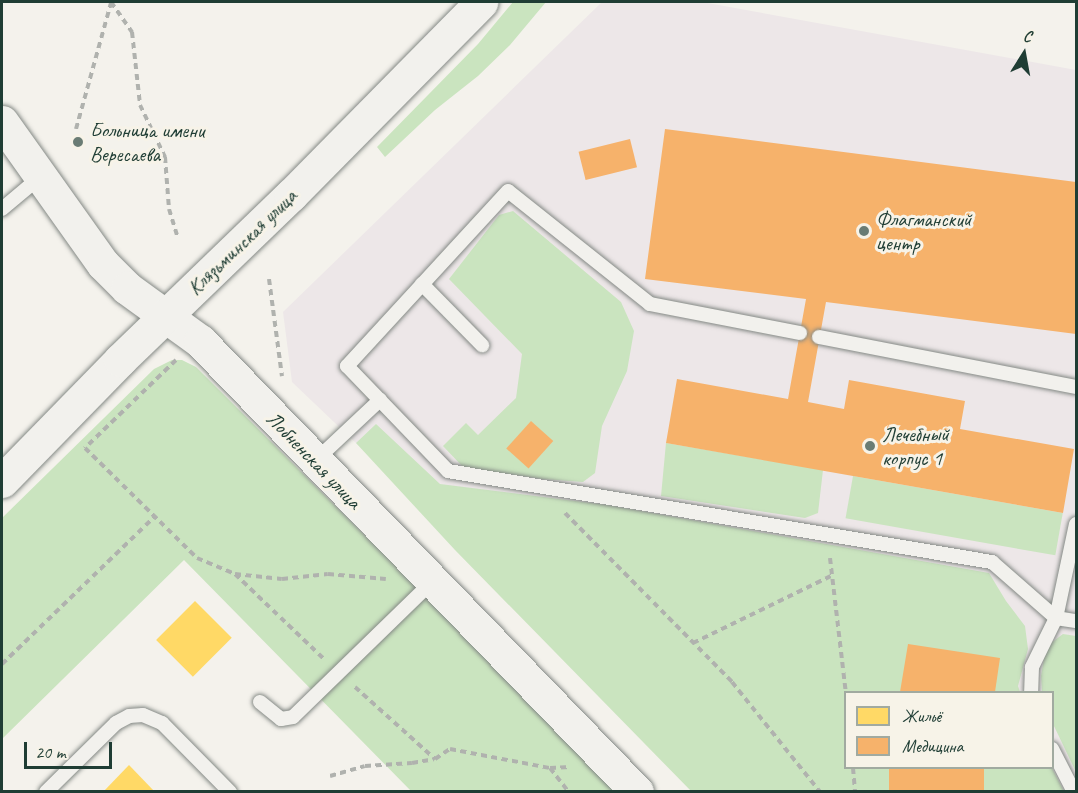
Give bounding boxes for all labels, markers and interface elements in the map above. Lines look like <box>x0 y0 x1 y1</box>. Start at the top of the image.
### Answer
north arrow <box>994 24 1054 84</box>
text: С <box>1022 26 1033 47</box>
place label: Больница имени Вересаева <box>90 117 203 167</box>
marker: Больница имени Вересаева <box>71 135 85 149</box>
street label: Клязьминская улица <box>181 183 303 301</box>
place label: Флагманский центр <box>876 206 971 256</box>
marker: Флагманский центр <box>857 224 871 238</box>
street label: Лобненская улица <box>261 405 367 515</box>
place label: Лечебный корпус 1 <box>882 421 949 471</box>
marker: Лечебный корпус 1 <box>863 439 877 453</box>
legend <box>844 691 1054 769</box>
text: Жильё <box>902 705 941 727</box>
scale bar <box>27 730 116 768</box>
text: Медицина <box>902 735 963 757</box>
text: 20 m <box>35 741 66 763</box>

